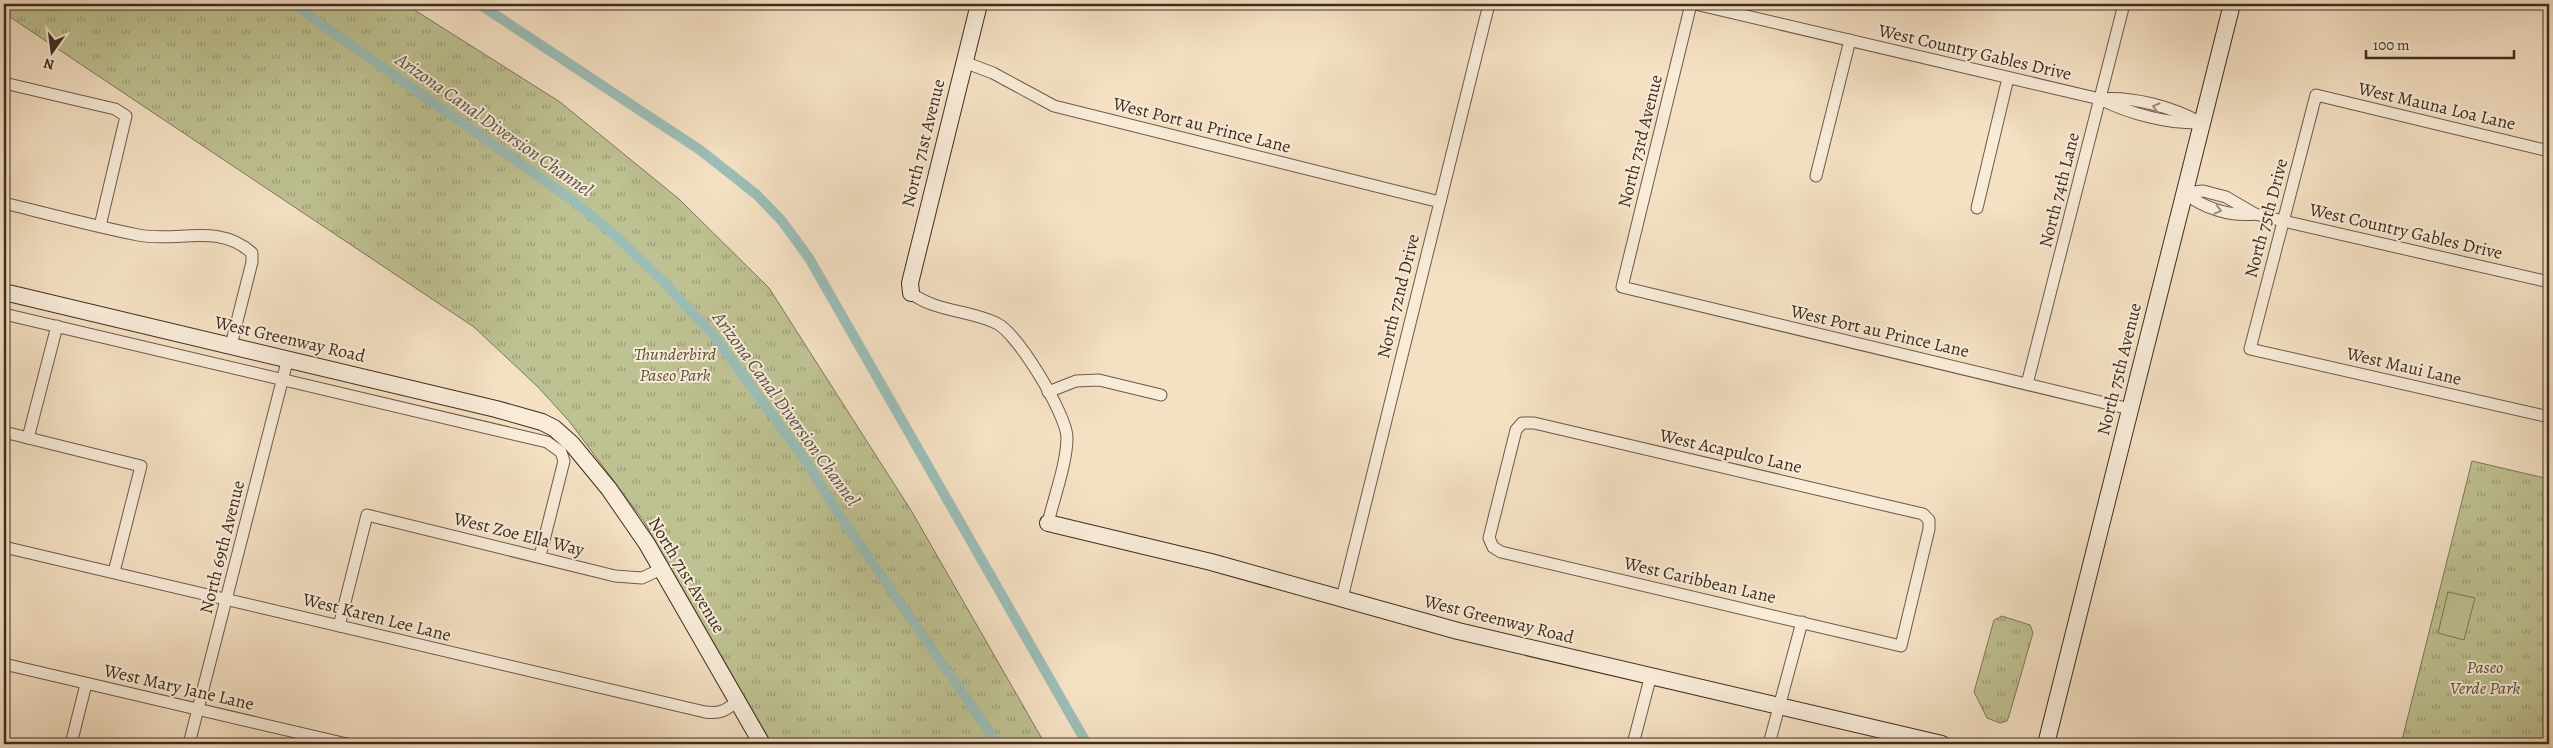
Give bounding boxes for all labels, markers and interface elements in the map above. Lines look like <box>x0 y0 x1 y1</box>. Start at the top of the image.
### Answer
street label: West Country Gables Drive <box>1875 18 2074 86</box>
north arrow <box>28 28 78 78</box>
scale bar <box>2366 28 2513 60</box>
text: 100 m <box>2373 35 2410 55</box>
water label: Arizona Canal Diversion Channel <box>389 46 598 203</box>
text: N <box>42 54 56 75</box>
street label: North 73rd Avenue <box>1612 72 1668 210</box>
street label: North 71st Avenue <box>895 76 951 210</box>
street label: West Mauna Loa Lane <box>2355 76 2518 136</box>
street label: West Port au Prince Lane <box>1110 91 1293 159</box>
one-way arrow <box>2152 102 2161 113</box>
street label: North 74th Lane <box>2033 130 2085 250</box>
street label: North 75th Drive <box>2239 156 2293 280</box>
street label: West Country Gables Drive <box>2306 197 2505 265</box>
one-way arrow <box>2213 204 2221 214</box>
street label: North 72nd Drive <box>1371 231 1425 361</box>
street label: West Port au Prince Lane <box>1787 299 1972 363</box>
street label: North 75th Avenue <box>2091 300 2147 438</box>
water label: Arizona Canal Diversion Channel <box>706 305 866 512</box>
street label: West Greenway Road <box>211 310 368 368</box>
street label: West Maui Lane <box>2343 341 2464 391</box>
park label: Thunderbird Paseo Park <box>634 342 717 387</box>
street label: West Acapulco Lane <box>1657 423 1804 479</box>
street label: North 69th Avenue <box>194 478 250 616</box>
street label: West Zoe Ella Way <box>450 506 588 562</box>
street label: North 71st Avenue <box>643 512 731 638</box>
street label: West Caribbean Lane <box>1621 551 1778 609</box>
street label: West Karen Lee Lane <box>299 587 454 647</box>
street label: West Greenway Road <box>1421 589 1577 649</box>
park label: Paseo Verde Park <box>2450 655 2520 700</box>
street label: West Mary Jane Lane <box>101 658 256 716</box>

